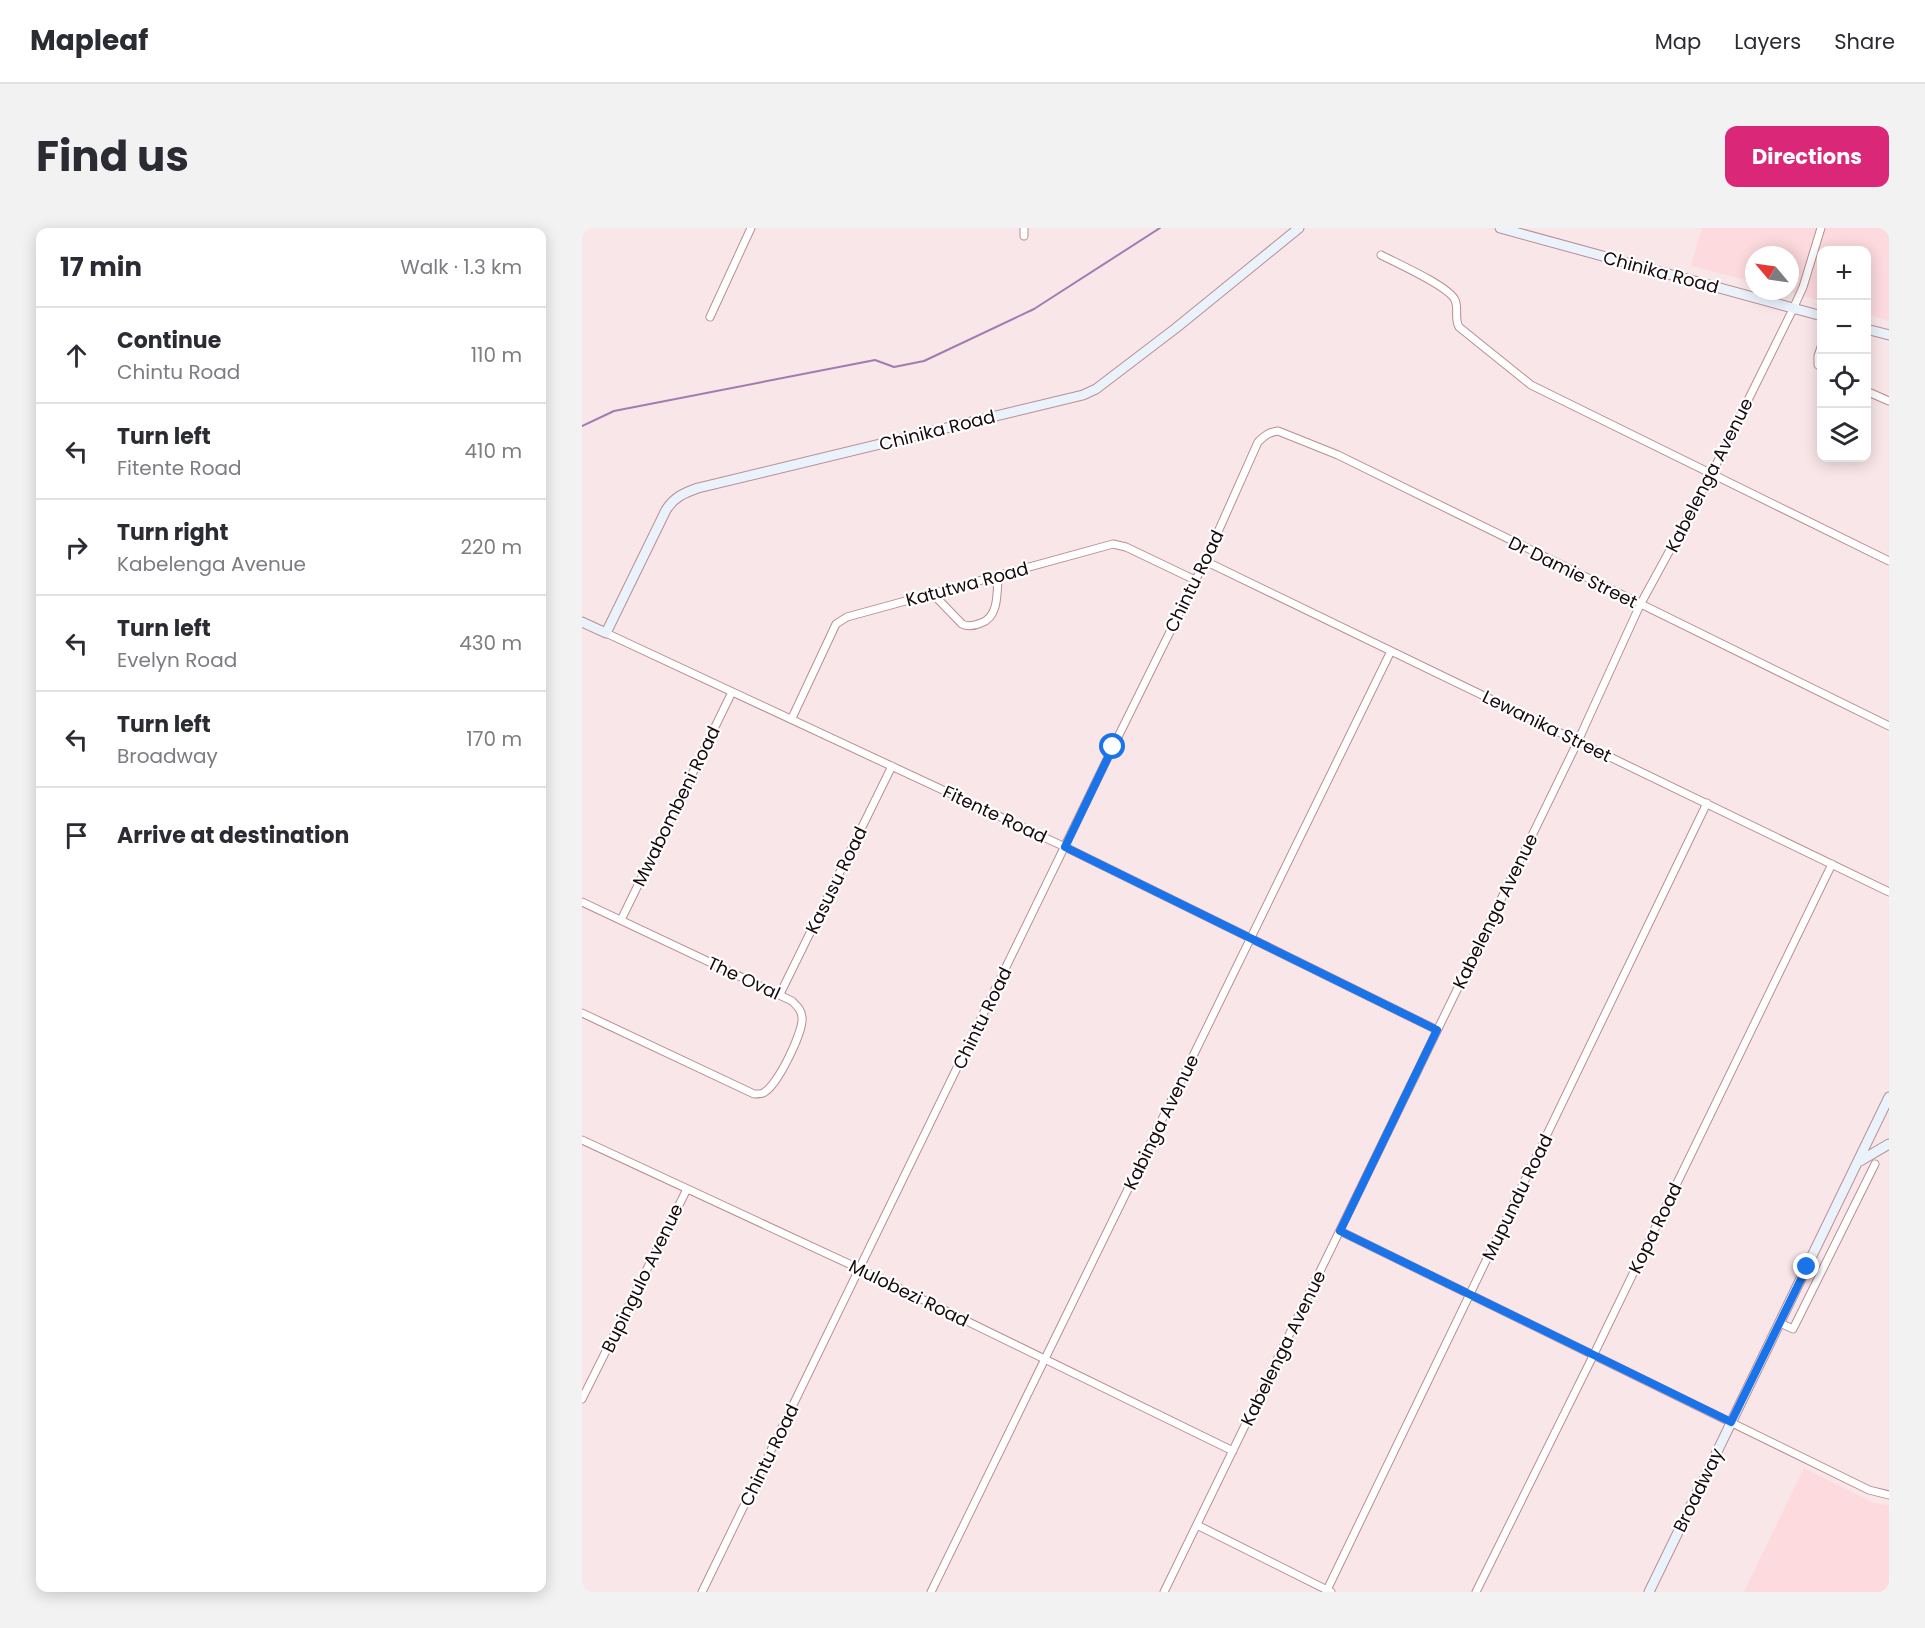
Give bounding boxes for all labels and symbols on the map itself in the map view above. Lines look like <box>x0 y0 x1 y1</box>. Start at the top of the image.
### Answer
street label: Chinika Road <box>1600 245 1722 299</box>
north arrow <box>1745 246 1799 300</box>
street label: Kabelenga Avenue <box>1659 394 1759 556</box>
street label: Chinika Road <box>876 403 998 457</box>
street label: Chintu Road <box>1158 526 1230 636</box>
street label: Dr Damie Street <box>1504 530 1642 614</box>
street label: Katutwa Road <box>903 556 1031 612</box>
street label: Lewanika Street <box>1478 684 1616 768</box>
street label: Mwabombeni Road <box>626 722 726 890</box>
route start <box>1099 733 1125 759</box>
street label: Fitente Road <box>939 779 1051 849</box>
street label: Kasusu Road <box>799 822 873 938</box>
street label: Kabelenga Avenue <box>1446 829 1544 993</box>
street label: The Oval <box>703 950 785 1006</box>
street label: Chintu Road <box>946 963 1018 1073</box>
street label: Kabinga Avenue <box>1117 1050 1205 1194</box>
street label: Mupundu Road <box>1476 1130 1558 1264</box>
street label: Kopa Road <box>1622 1178 1688 1278</box>
street label: Bupingulo Avenue <box>595 1199 689 1357</box>
street label: Mulobezi Road <box>845 1253 973 1333</box>
route end <box>1793 1253 1819 1279</box>
street label: Kabelenga Avenue <box>1234 1266 1332 1430</box>
street label: Chintu Road <box>733 1400 805 1510</box>
street label: Broadway <box>1667 1444 1729 1536</box>

